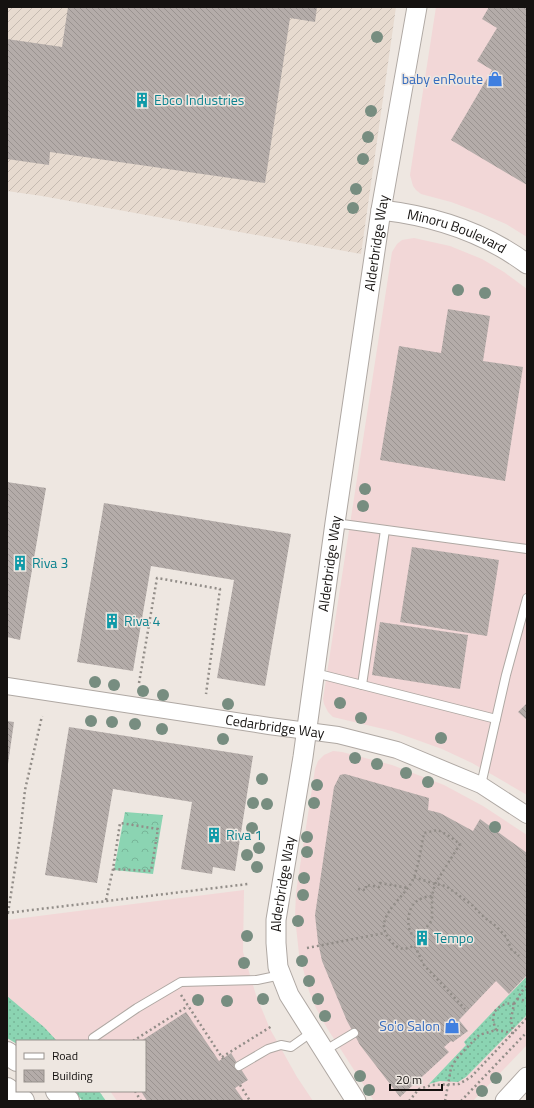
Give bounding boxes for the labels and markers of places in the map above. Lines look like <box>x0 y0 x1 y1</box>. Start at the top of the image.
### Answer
place label: baby enRoute <box>402 68 483 89</box>
shop icon: baby enRoute <box>486 70 504 88</box>
place label: Ebco Industries <box>154 89 244 110</box>
building icon: Ebco Industries <box>133 91 151 109</box>
place label: Riva 3 <box>32 552 68 573</box>
building icon: Riva 3 <box>11 554 29 572</box>
place label: Riva 4 <box>124 610 160 631</box>
building icon: Riva 4 <box>103 612 121 630</box>
place label: Riva 1 <box>226 824 262 845</box>
building icon: Riva 1 <box>205 826 223 844</box>
place label: Tempo <box>434 927 474 948</box>
building icon: Tempo <box>413 929 431 947</box>
place label: So'o Salon <box>379 1015 440 1036</box>
shop icon: So'o Salon <box>443 1017 461 1035</box>

